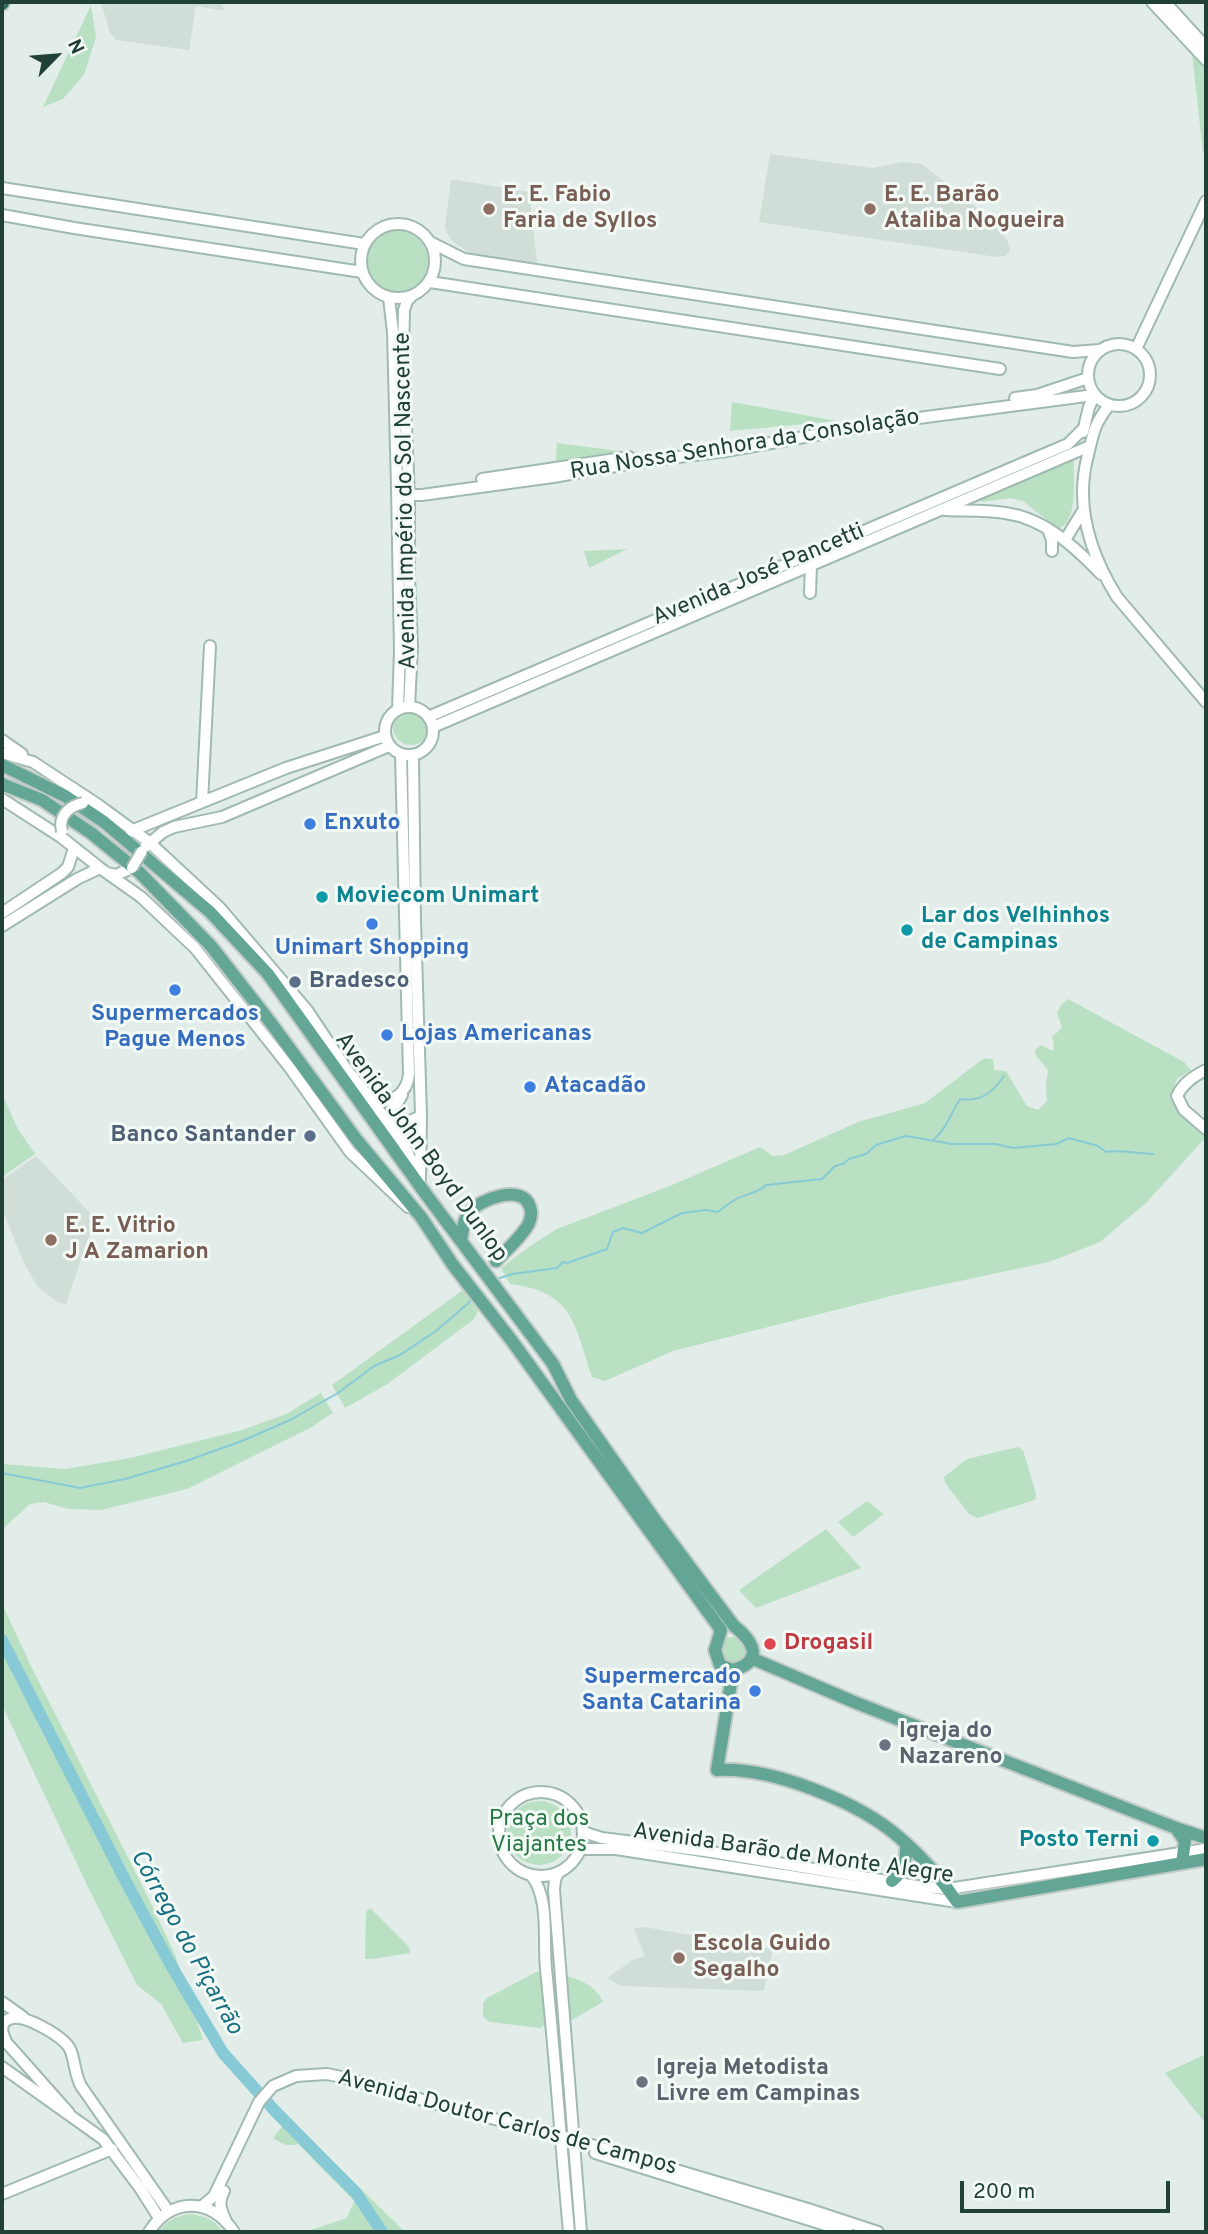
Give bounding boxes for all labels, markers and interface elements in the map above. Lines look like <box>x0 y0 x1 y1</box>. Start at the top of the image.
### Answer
north arrow <box>21 21 91 91</box>
text: N <box>61 36 89 58</box>
place label: E. E. Fabio Faria de Syllos <box>503 182 657 236</box>
place label: E. E. Barão Ataliba Nogueira <box>884 182 1065 236</box>
marker: E. E. Fabio Faria de Syllos <box>481 201 497 217</box>
marker: E. E. Barão Ataliba Nogueira <box>862 201 878 217</box>
street label: Avenida Império do Sol Nascente <box>390 332 424 670</box>
street label: Rua Nossa Senhora da Consolação <box>568 405 922 487</box>
street label: Avenida José Pancetti <box>649 519 869 633</box>
place label: Enxuto <box>324 810 400 838</box>
marker: Enxuto <box>302 816 318 832</box>
place label: Moviecom Unimart <box>336 883 539 911</box>
marker: Moviecom Unimart <box>314 889 330 905</box>
place label: Lar dos Velhinhos de Campinas <box>921 903 1110 957</box>
marker: Unimart Shopping <box>364 916 380 932</box>
marker: Lar dos Velhinhos de Campinas <box>899 922 915 938</box>
place label: Unimart Shopping <box>275 935 469 963</box>
place label: Bradesco <box>309 968 410 996</box>
marker: Bradesco <box>287 974 303 990</box>
marker: Supermercados Pague Menos <box>167 982 183 998</box>
place label: Supermercados Pague Menos <box>91 1001 259 1055</box>
place label: Lojas Americanas <box>401 1021 592 1049</box>
marker: Lojas Americanas <box>379 1027 395 1043</box>
street label: Avenida John Boyd Dunlop <box>327 1028 513 1268</box>
place label: Atacadão <box>544 1073 646 1101</box>
marker: Atacadão <box>522 1079 538 1095</box>
place label: Banco Santander <box>110 1122 296 1150</box>
marker: Banco Santander <box>302 1128 318 1144</box>
place label: E. E. Vitrio J A Zamarion <box>65 1213 209 1267</box>
marker: E. E. Vitrio J A Zamarion <box>43 1232 59 1248</box>
place label: Drogasil <box>784 1630 873 1658</box>
marker: Drogasil <box>762 1636 778 1652</box>
place label: Supermercado Santa Catarina <box>582 1664 741 1718</box>
marker: Supermercado Santa Catarina <box>747 1683 763 1699</box>
place label: Igreja do Nazareno <box>899 1718 1002 1772</box>
marker: Igreja do Nazareno <box>877 1737 893 1753</box>
park label: Praça dos Viajantes <box>489 1806 589 1860</box>
street label: Avenida Barão de Monte Alegre <box>631 1819 955 1891</box>
place label: Posto Terni <box>1019 1827 1139 1855</box>
marker: Posto Terni <box>1145 1833 1161 1849</box>
water label: Córrego do Piçarrão <box>122 1846 248 2040</box>
place label: Escola Guido Segalho <box>693 1931 831 1985</box>
marker: Escola Guido Segalho <box>671 1950 687 1966</box>
place label: Igreja Metodista Livre em Campinas <box>656 2055 860 2109</box>
street label: Avenida Doutor Carlos de Campos <box>334 2065 680 2183</box>
marker: Igreja Metodista Livre em Campinas <box>634 2074 650 2090</box>
scale bar <box>963 2168 1173 2212</box>
text: 200 m <box>973 2179 1035 2206</box>

